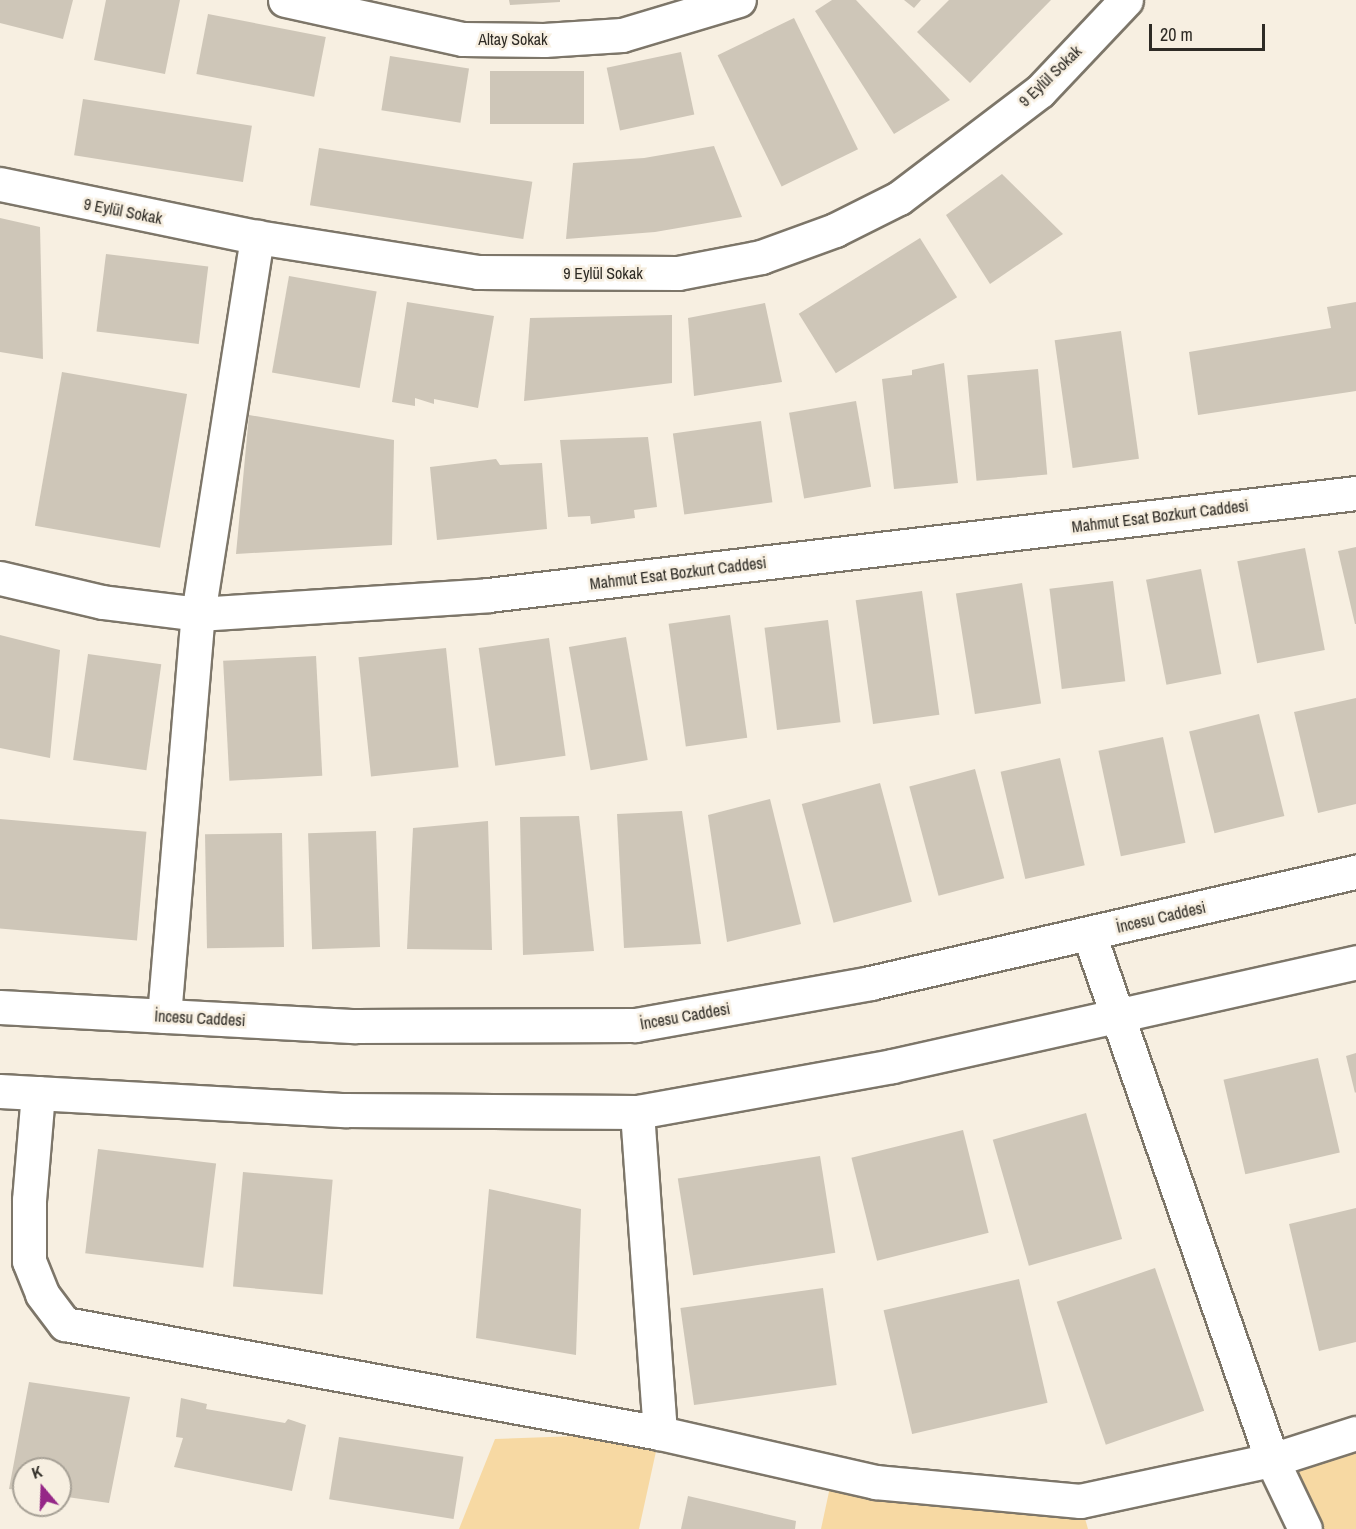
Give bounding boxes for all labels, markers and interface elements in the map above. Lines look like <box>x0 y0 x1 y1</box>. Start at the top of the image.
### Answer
scale bar <box>1152 12 1268 50</box>
text: 20 m <box>1160 22 1193 47</box>
street label: Altay Sokak <box>478 29 548 49</box>
street label: 9 Eylül Sokak <box>1015 41 1085 111</box>
street label: 9 Eylül Sokak <box>82 194 164 228</box>
street label: 9 Eylül Sokak <box>563 263 643 283</box>
street label: Mahmut Esat Bozkurt Caddesi <box>1071 496 1249 536</box>
street label: Mahmut Esat Bozkurt Caddesi <box>589 553 767 593</box>
street label: İncesu Caddesi <box>1114 897 1208 937</box>
street label: İncesu Caddesi <box>638 999 732 1033</box>
street label: İncesu Caddesi <box>154 1006 246 1030</box>
north arrow <box>12 1457 72 1517</box>
text: K <box>29 1460 45 1484</box>

